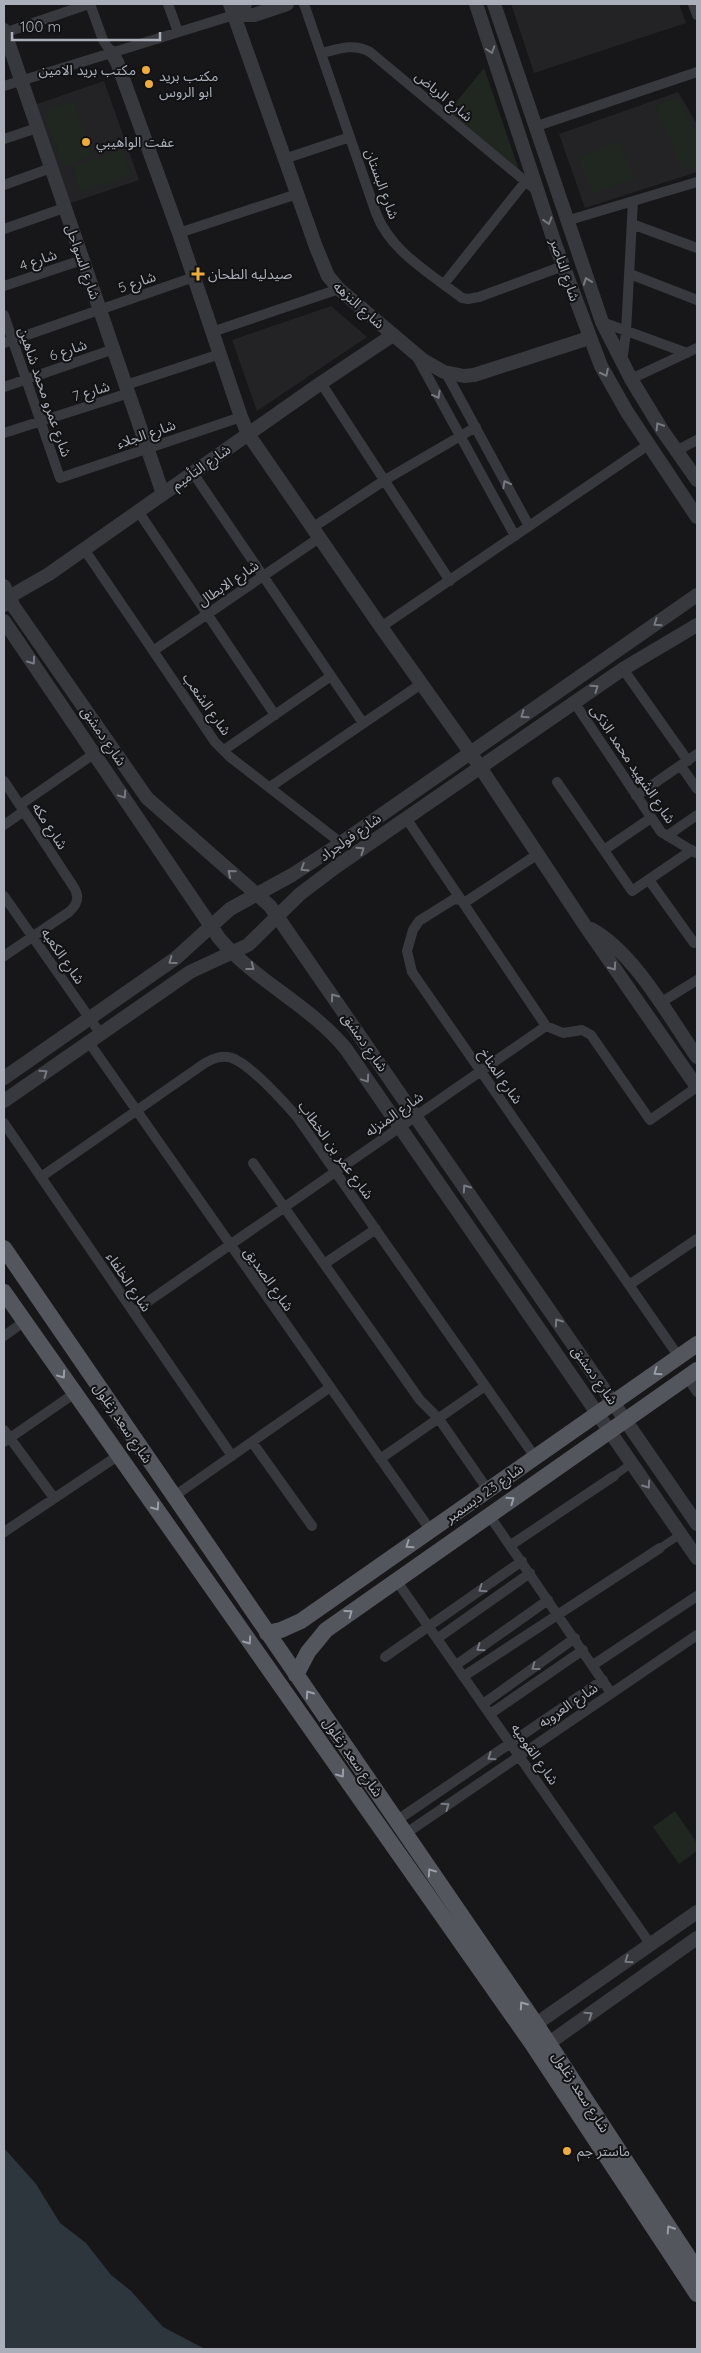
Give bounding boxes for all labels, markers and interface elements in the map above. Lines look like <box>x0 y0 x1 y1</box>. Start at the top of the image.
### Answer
scale bar <box>12 10 160 42</box>
text: 100 m <box>20 17 61 36</box>
one-way arrow <box>486 45 496 54</box>
place label: مكتب بريد الامين <box>39 61 136 79</box>
marker: مكتب بريد الامين <box>140 64 152 76</box>
place label: مكتب بريد ابو الروس <box>159 67 218 101</box>
street label: شارع الرياض <box>410 67 477 127</box>
marker: مكتب بريد ابو الروس <box>143 78 155 90</box>
place label: عفت الواهيبي <box>96 133 174 153</box>
marker: عفت الواهيبي <box>80 136 92 148</box>
street label: شارع البستان <box>359 146 403 222</box>
one-way arrow <box>542 216 552 225</box>
street label: شارع السواحل <box>60 222 104 303</box>
street label: شارع الناصر <box>544 235 584 304</box>
street label: شارع 4 <box>17 245 60 277</box>
place label: صيدليه الطحان <box>208 265 293 283</box>
street label: شارع 5 <box>116 267 159 299</box>
marker: صيدليه الطحان <box>192 268 204 280</box>
street label: شارع النزهه <box>328 277 388 334</box>
one-way arrow <box>583 277 593 285</box>
street label: شارع عمرو محمد شاهين <box>12 325 76 460</box>
street label: شارع 6 <box>47 335 90 367</box>
one-way arrow <box>599 368 609 377</box>
street label: شارع 7 <box>70 377 113 407</box>
one-way arrow <box>431 389 441 398</box>
street label: شارع الجلاء <box>114 416 179 454</box>
one-way arrow <box>656 422 666 431</box>
street label: شارع التأميم <box>168 440 235 495</box>
one-way arrow <box>502 480 512 489</box>
street label: شارع الابطال <box>194 556 263 612</box>
one-way arrow <box>653 617 663 626</box>
one-way arrow <box>26 655 35 665</box>
street label: شارع الشعب <box>177 669 235 740</box>
one-way arrow <box>589 685 599 694</box>
street label: شارع الشهيد محمد الذكى <box>585 701 680 828</box>
street label: شارع دمشق <box>76 703 131 770</box>
one-way arrow <box>520 709 529 718</box>
one-way arrow <box>117 789 126 799</box>
street label: شارع مكه <box>27 799 72 854</box>
street label: شارع فولجراد <box>315 809 386 867</box>
one-way arrow <box>355 847 364 856</box>
one-way arrow <box>300 861 309 871</box>
one-way arrow <box>228 870 237 878</box>
street label: شارع الكعبه <box>36 925 89 989</box>
one-way arrow <box>169 955 178 963</box>
one-way arrow <box>245 961 254 970</box>
one-way arrow <box>607 961 616 971</box>
one-way arrow <box>331 993 340 1003</box>
street label: شارع دمشق <box>336 1009 392 1076</box>
street label: شارع المناخ <box>474 1045 527 1109</box>
one-way arrow <box>38 1070 47 1079</box>
one-way arrow <box>360 1073 369 1083</box>
street label: شارع المنزله <box>362 1088 428 1142</box>
street label: شارع عمر بن الخطاب <box>293 1097 378 1204</box>
one-way arrow <box>463 1185 472 1194</box>
street label: شارع الصديق <box>239 1243 298 1316</box>
street label: شارع الخلفاء <box>101 1249 155 1316</box>
one-way arrow <box>555 1318 564 1328</box>
street label: شارع دمشق <box>566 1342 622 1409</box>
one-way arrow <box>653 1366 663 1375</box>
one-way arrow <box>56 1369 65 1379</box>
street label: شارع سعد زغلول <box>88 1379 156 1468</box>
street label: شارع 23 ديسمبر <box>441 1459 528 1529</box>
one-way arrow <box>641 1480 650 1489</box>
one-way arrow <box>505 1497 515 1506</box>
one-way arrow <box>150 1502 159 1511</box>
one-way arrow <box>406 1539 415 1548</box>
one-way arrow <box>478 1583 488 1592</box>
one-way arrow <box>343 1610 353 1619</box>
one-way arrow <box>242 1635 251 1645</box>
one-way arrow <box>476 1642 486 1651</box>
one-way arrow <box>532 1661 541 1669</box>
street label: شارع العروبه <box>535 1679 602 1733</box>
one-way arrow <box>306 1691 315 1700</box>
street label: شارع سعد زغلول <box>317 1714 387 1801</box>
street label: شارع القوميه <box>506 1720 563 1789</box>
one-way arrow <box>487 1751 497 1760</box>
one-way arrow <box>335 1769 344 1778</box>
one-way arrow <box>440 1803 449 1812</box>
one-way arrow <box>428 1868 437 1877</box>
one-way arrow <box>625 1954 634 1963</box>
one-way arrow <box>520 2002 530 2011</box>
one-way arrow <box>583 2012 593 2021</box>
street label: شارع سعد زغلول <box>546 2048 614 2137</box>
place label: ماستر جم <box>577 2142 630 2162</box>
marker: ماستر جم <box>561 2145 573 2157</box>
one-way arrow <box>667 2225 677 2234</box>

